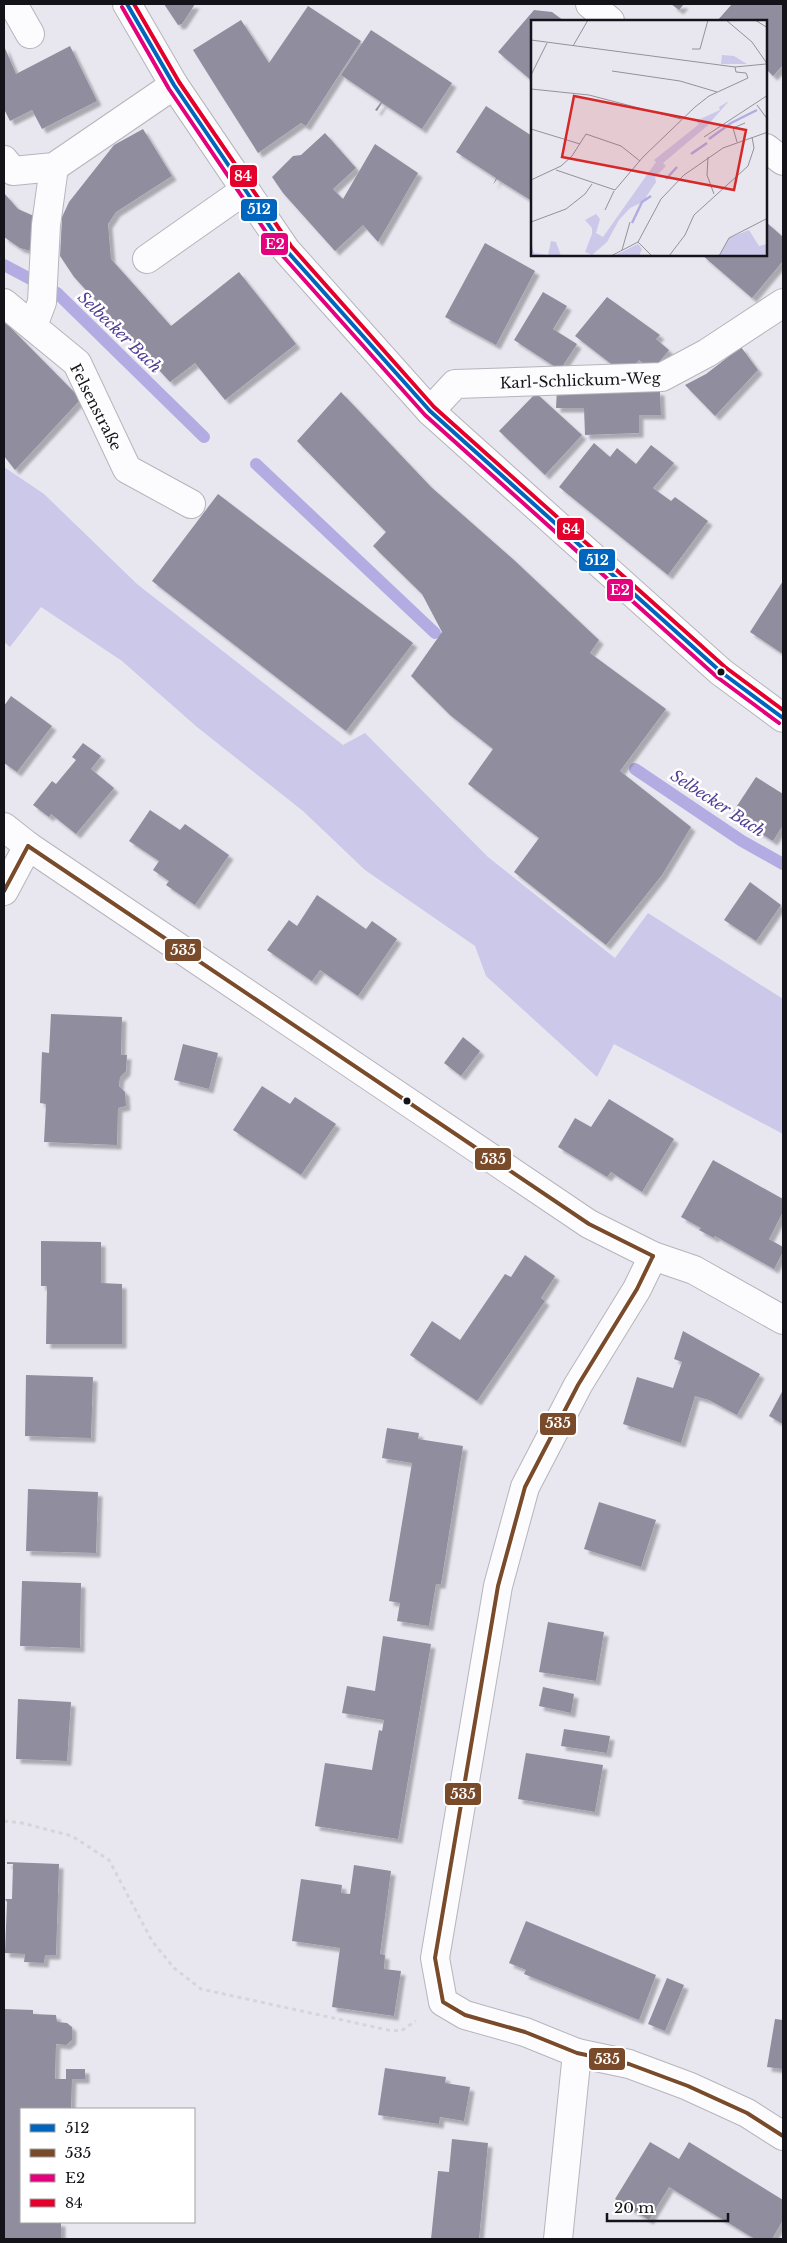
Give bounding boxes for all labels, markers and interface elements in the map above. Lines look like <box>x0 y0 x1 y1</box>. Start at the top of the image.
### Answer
inset map <box>531 20 767 256</box>
line badge: 84 <box>229 164 258 188</box>
text: 84 <box>234 167 252 185</box>
line badge: 512 <box>240 198 278 222</box>
text: 512 <box>247 200 271 218</box>
line badge: E2 <box>260 232 289 256</box>
text: E2 <box>265 235 285 253</box>
water label: Selbecker Bach <box>74 287 166 377</box>
street label: Felsenstraße <box>66 360 126 454</box>
street label: Karl-Schlickum-Weg <box>499 368 662 392</box>
line badge: 84 <box>556 517 585 541</box>
text: 84 <box>562 520 580 538</box>
line badge: 512 <box>578 548 616 572</box>
text: 512 <box>585 551 609 569</box>
line badge: E2 <box>606 578 634 602</box>
text: E2 <box>610 581 630 599</box>
unlabelled marker <box>716 667 726 677</box>
water label: Selbecker Bach <box>667 765 769 841</box>
line badge: 535 <box>164 938 202 962</box>
text: 535 <box>170 941 196 959</box>
unlabelled marker <box>402 1096 412 1106</box>
line badge: 535 <box>474 1147 512 1171</box>
text: 535 <box>480 1150 506 1168</box>
line badge: 535 <box>539 1412 577 1436</box>
text: 535 <box>545 1414 571 1432</box>
line badge: 535 <box>444 1782 482 1806</box>
text: 535 <box>450 1785 476 1803</box>
line badge: 535 <box>588 2047 626 2071</box>
text: 535 <box>594 2050 620 2068</box>
legend <box>20 2108 195 2223</box>
text: 512 <box>65 2118 89 2137</box>
text: 535 <box>65 2143 91 2162</box>
text: E2 <box>65 2168 85 2187</box>
scale bar <box>607 2190 728 2222</box>
text: 84 <box>65 2193 83 2212</box>
text: 20 m <box>614 2198 654 2217</box>

